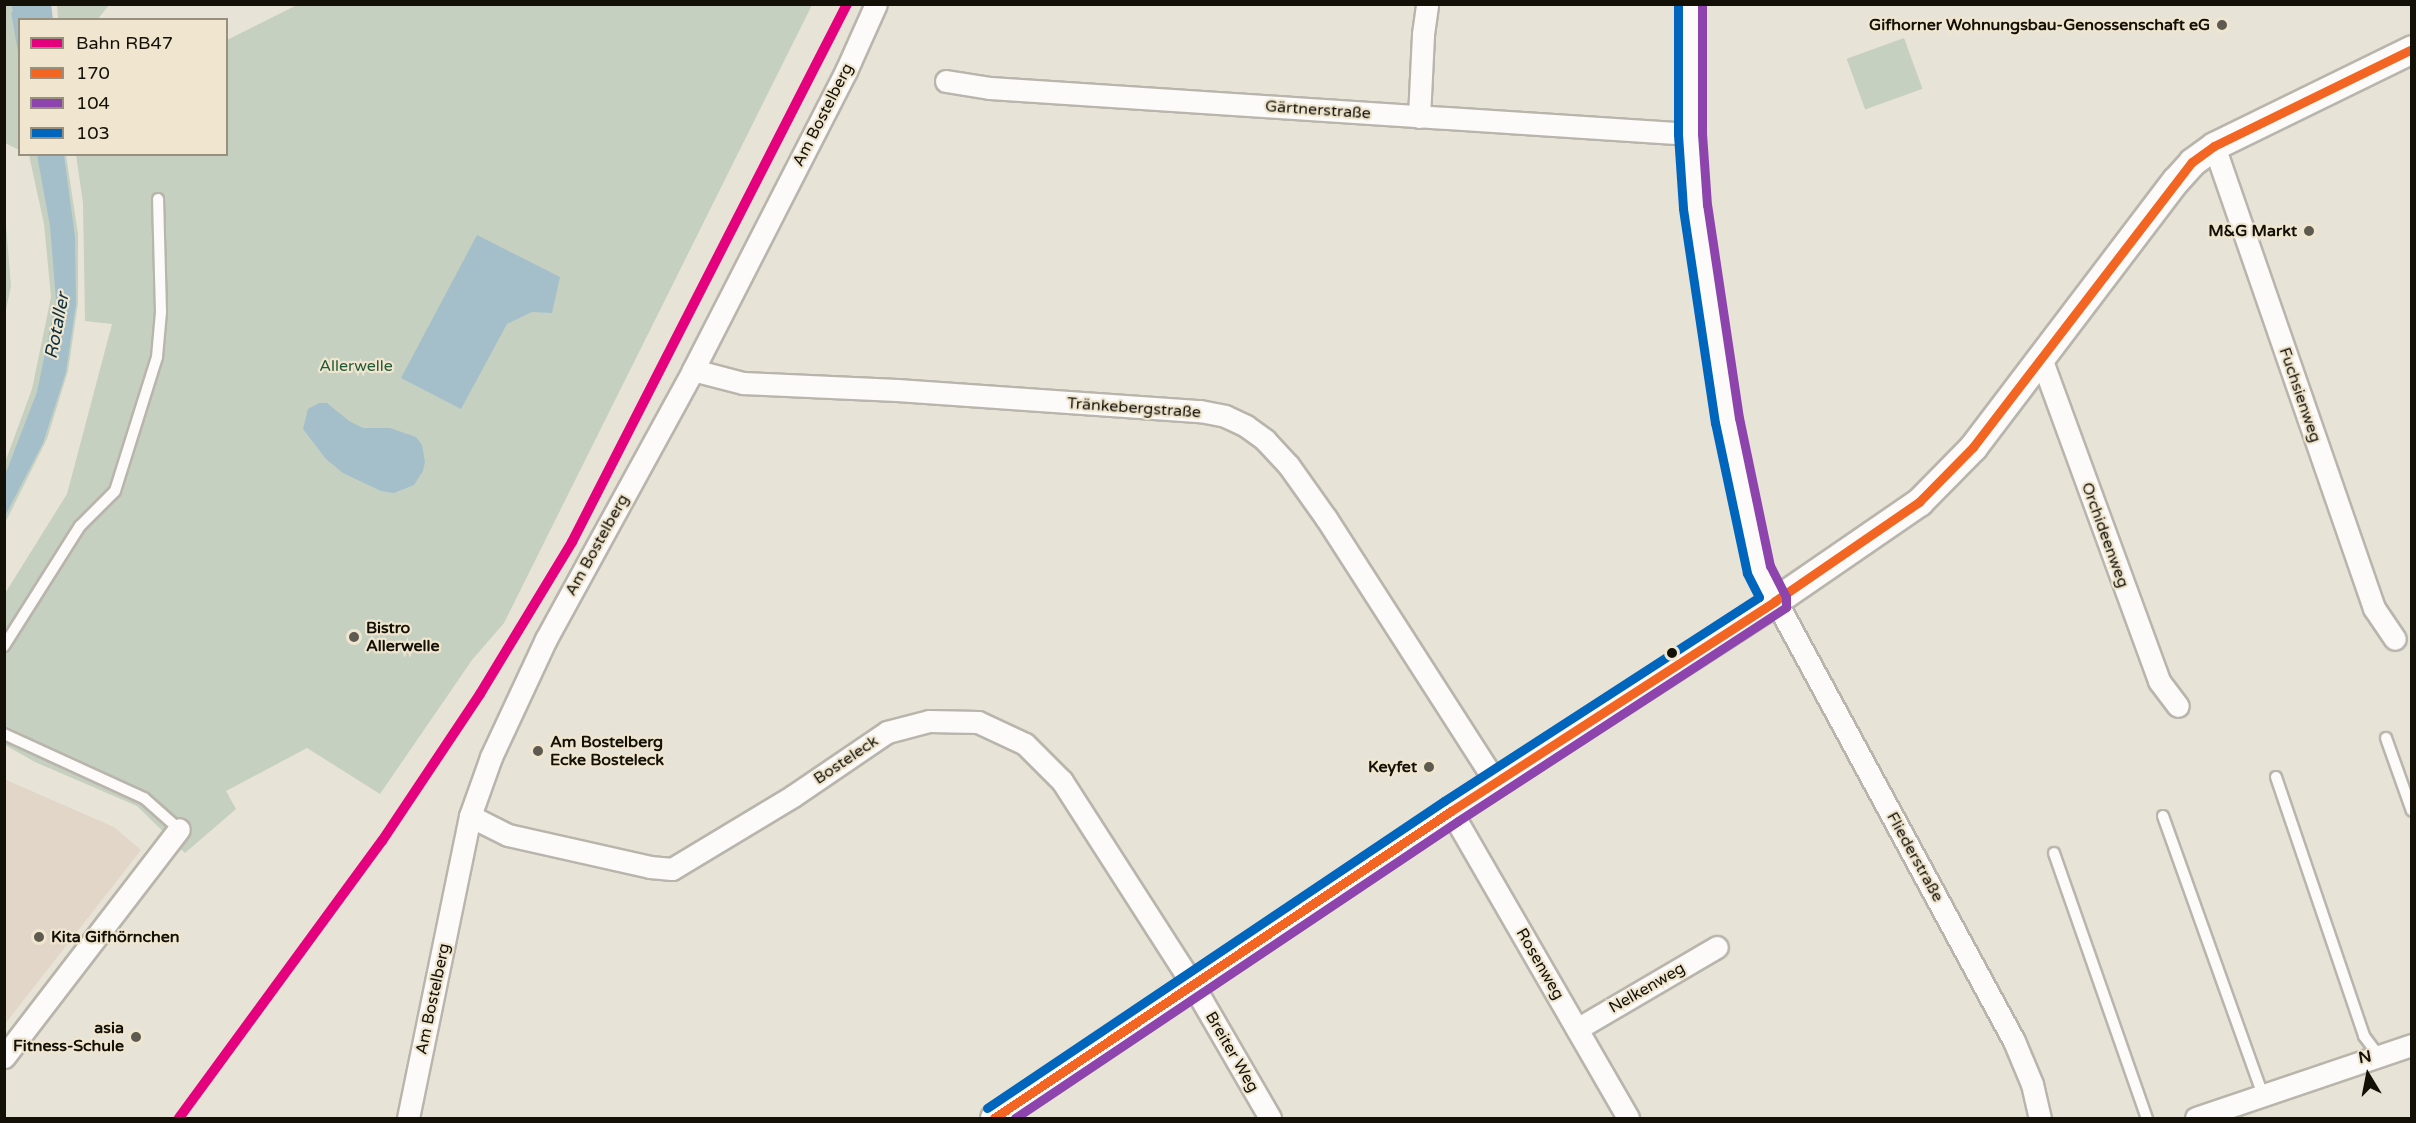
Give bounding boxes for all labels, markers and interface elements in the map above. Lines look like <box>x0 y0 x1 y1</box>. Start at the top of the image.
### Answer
place label: Gifhorner Wohnungsbau-Genossenschaft eG <box>1869 15 2210 35</box>
legend <box>18 18 228 156</box>
marker: Gifhorner Wohnungsbau-Genossenschaft eG <box>2215 18 2229 32</box>
text: Bahn RB47 <box>76 32 173 54</box>
street label: Am Bostelberg <box>789 60 857 170</box>
text: 170 <box>76 62 110 84</box>
text: 104 <box>76 92 110 114</box>
street label: Gärtnerstraße <box>1265 97 1371 123</box>
text: 103 <box>76 122 110 144</box>
place label: M&G Markt <box>2208 221 2297 241</box>
marker: M&G Markt <box>2302 224 2316 238</box>
water label: Rotaller <box>40 291 74 361</box>
street label: Fuchsienweg <box>2275 345 2325 445</box>
park label: Allerwelle <box>319 356 393 376</box>
street label: Tränkebergstraße <box>1066 394 1202 422</box>
street label: Orchideenweg <box>2077 480 2133 590</box>
street label: Am Bostelberg <box>561 491 633 599</box>
place label: Bistro Allerwelle <box>366 618 440 656</box>
marker: Bistro Allerwelle <box>347 630 361 644</box>
unlabelled marker <box>1666 647 1678 659</box>
street label: Bosteleck <box>810 731 882 789</box>
place label: Am Bostelberg Ecke Bosteleck <box>550 732 664 770</box>
marker: Am Bostelberg Ecke Bosteleck <box>531 744 545 758</box>
place label: Keyfet <box>1368 757 1417 777</box>
marker: Keyfet <box>1422 760 1436 774</box>
street label: Fliederstraße <box>1882 809 1948 905</box>
street label: Rosenweg <box>1512 925 1568 1003</box>
place label: Kita Gifhörnchen <box>51 927 180 947</box>
marker: Kita Gifhörnchen <box>32 930 46 944</box>
street label: Am Bostelberg <box>412 942 454 1056</box>
street label: Nelkenweg <box>1606 959 1688 1017</box>
street label: Breiter Weg <box>1201 1008 1263 1096</box>
place label: asia Fitness-Schule <box>13 1018 124 1056</box>
marker: asia Fitness-Schule <box>129 1030 143 1044</box>
north arrow <box>2338 1045 2398 1105</box>
text: N <box>2357 1046 2373 1068</box>

